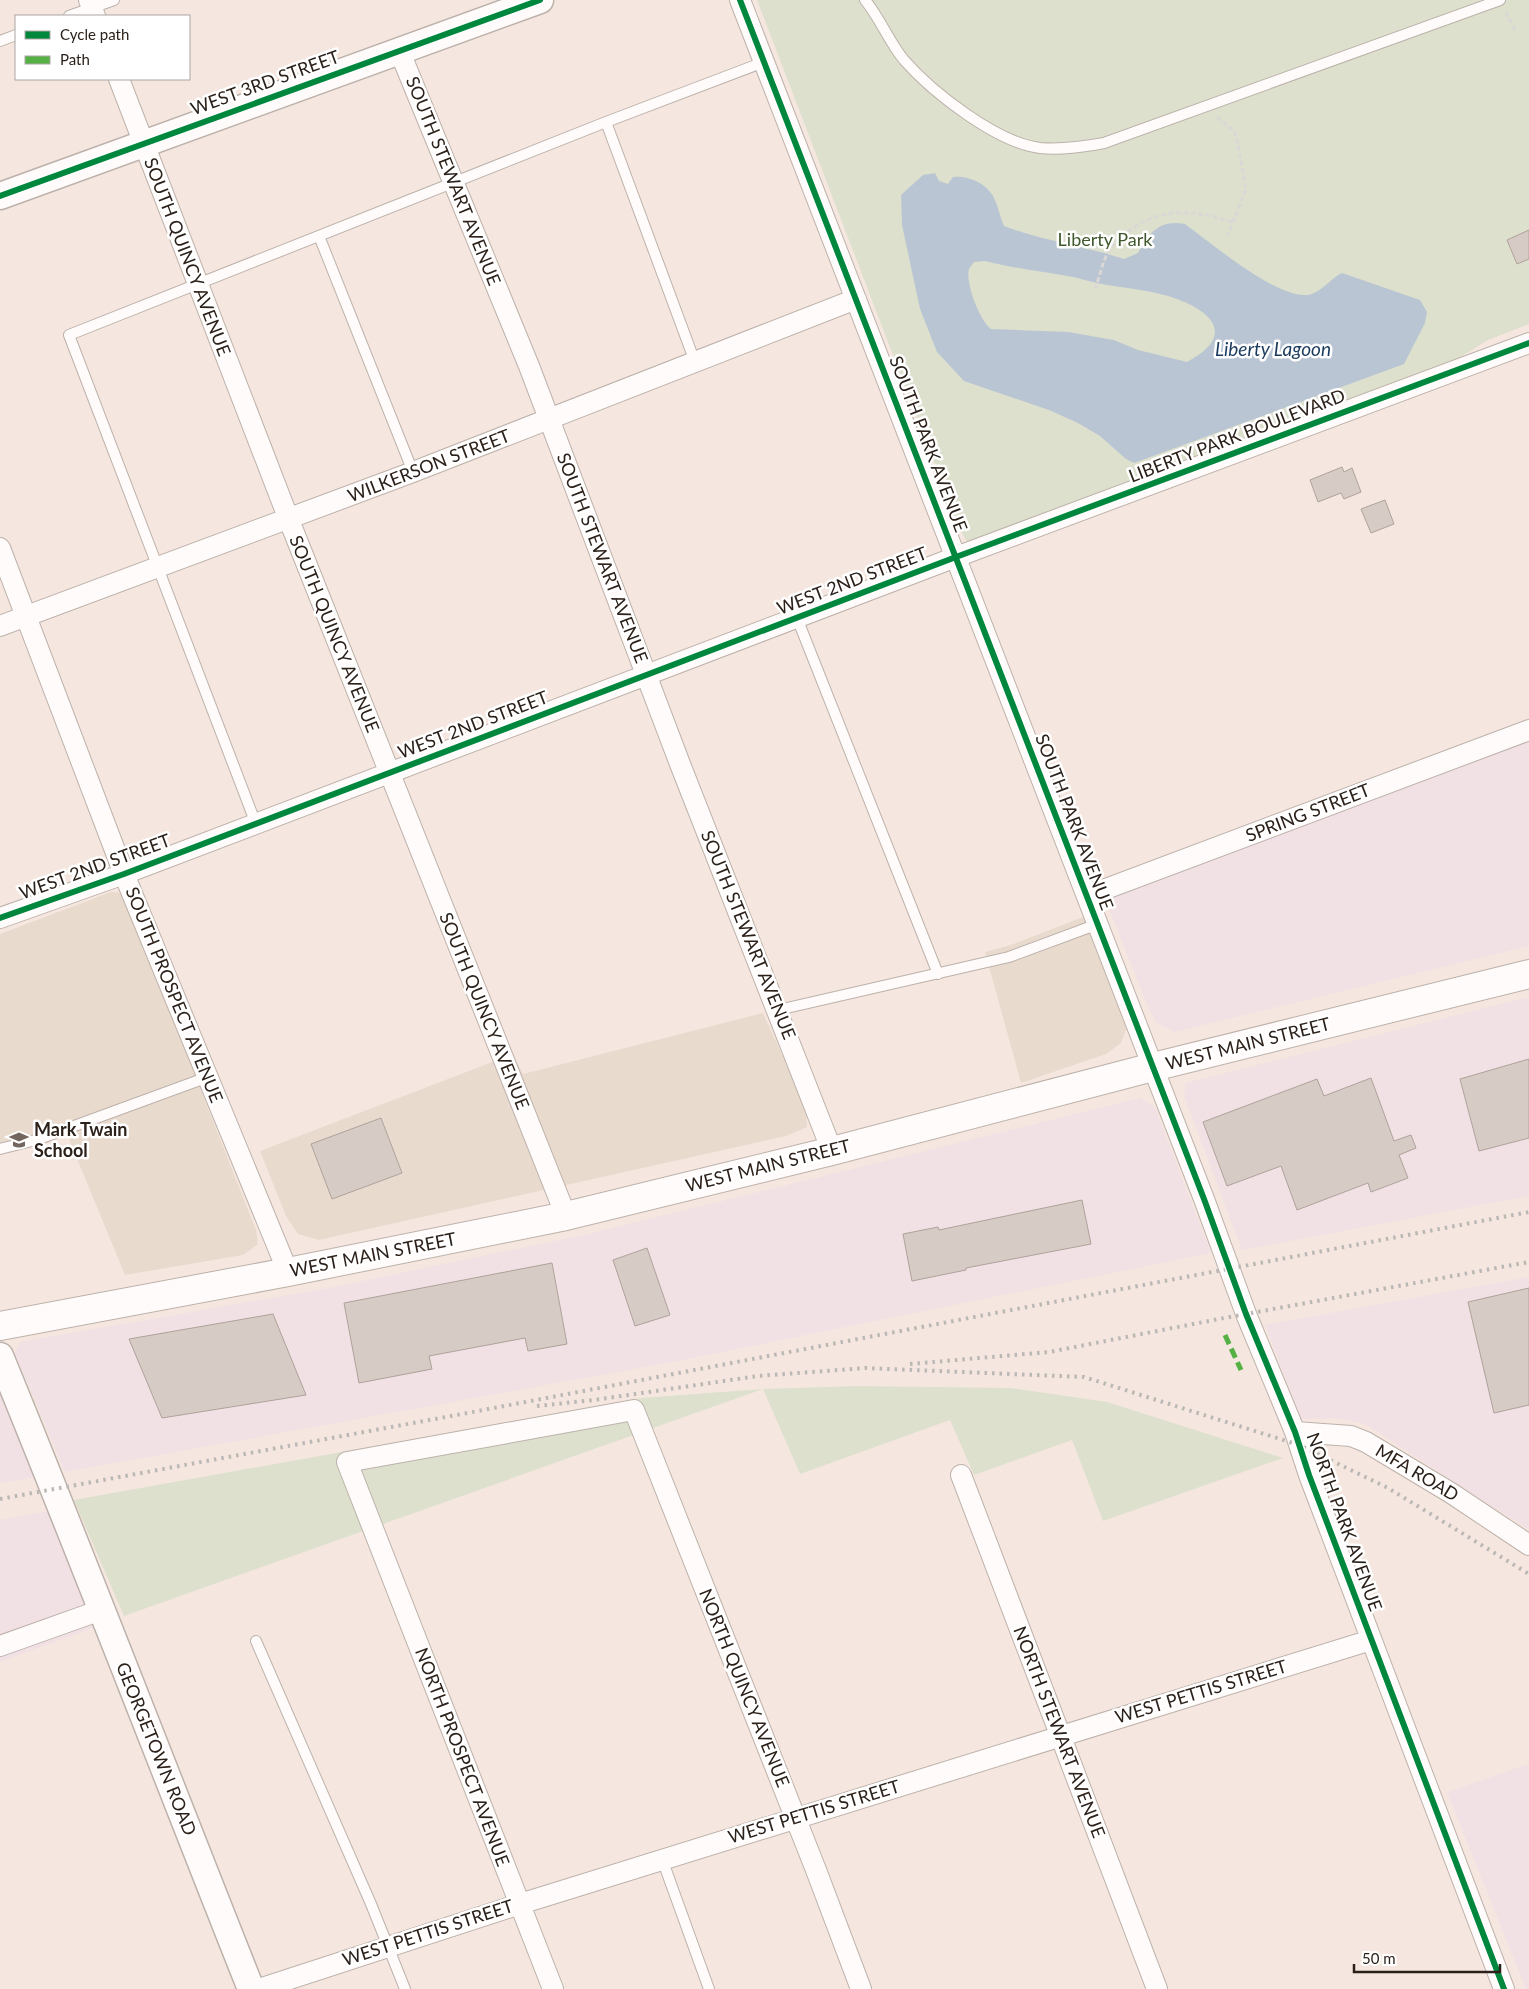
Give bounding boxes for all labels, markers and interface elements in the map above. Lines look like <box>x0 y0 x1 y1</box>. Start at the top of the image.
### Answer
legend <box>15 15 190 80</box>
text: Cycle path <box>60 25 129 43</box>
street label: WEST 3RD STREET <box>187 45 342 119</box>
text: Path <box>60 50 90 68</box>
street label: SOUTH STEWART AVENUE <box>402 73 506 288</box>
street label: SOUTH QUINCY AVENUE <box>140 154 236 359</box>
park label: Liberty Park <box>1058 228 1153 250</box>
water label: Liberty Lagoon <box>1215 337 1331 360</box>
street label: SOUTH PARK AVENUE <box>885 352 973 535</box>
street label: LIBERTY PARK BOULEVARD <box>1125 384 1348 487</box>
street label: WILKERSON STREET <box>344 424 513 506</box>
street label: SOUTH STEWART AVENUE <box>553 449 653 666</box>
street label: SOUTH QUINCY AVENUE <box>285 532 385 735</box>
street label: WEST 2ND STREET <box>773 541 930 619</box>
street label: WEST 2ND STREET <box>394 685 551 763</box>
street label: SOUTH PARK AVENUE <box>1031 730 1119 913</box>
street label: SPRING STREET <box>1242 778 1373 846</box>
street label: SOUTH STEWART AVENUE <box>697 827 801 1042</box>
street label: WEST 2ND STREET <box>16 828 174 904</box>
street label: SOUTH PROSPECT AVENUE <box>122 884 228 1106</box>
street label: SOUTH QUINCY AVENUE <box>435 909 535 1112</box>
street label: WEST MAIN STREET <box>1163 1012 1333 1074</box>
place label: Mark Twain School <box>34 1118 128 1161</box>
school or university icon: Mark Twain School <box>8 1129 30 1151</box>
street label: WEST MAIN STREET <box>683 1134 853 1196</box>
street label: WEST MAIN STREET <box>288 1227 458 1281</box>
street label: NORTH PARK AVENUE <box>1302 1429 1388 1614</box>
street label: MFA ROAD <box>1372 1439 1463 1506</box>
street label: NORTH QUINCY AVENUE <box>695 1585 795 1790</box>
street label: NORTH STEWART AVENUE <box>1009 1623 1111 1841</box>
street label: NORTH PROSPECT AVENUE <box>411 1644 515 1869</box>
street label: WEST PETTIS STREET <box>1112 1654 1290 1728</box>
street label: GEORGETOWN ROAD <box>112 1659 202 1838</box>
street label: WEST PETTIS STREET <box>725 1774 903 1848</box>
street label: WEST PETTIS STREET <box>339 1894 516 1970</box>
scale bar <box>1354 1942 1500 1974</box>
text: 50 m <box>1362 1949 1396 1967</box>

